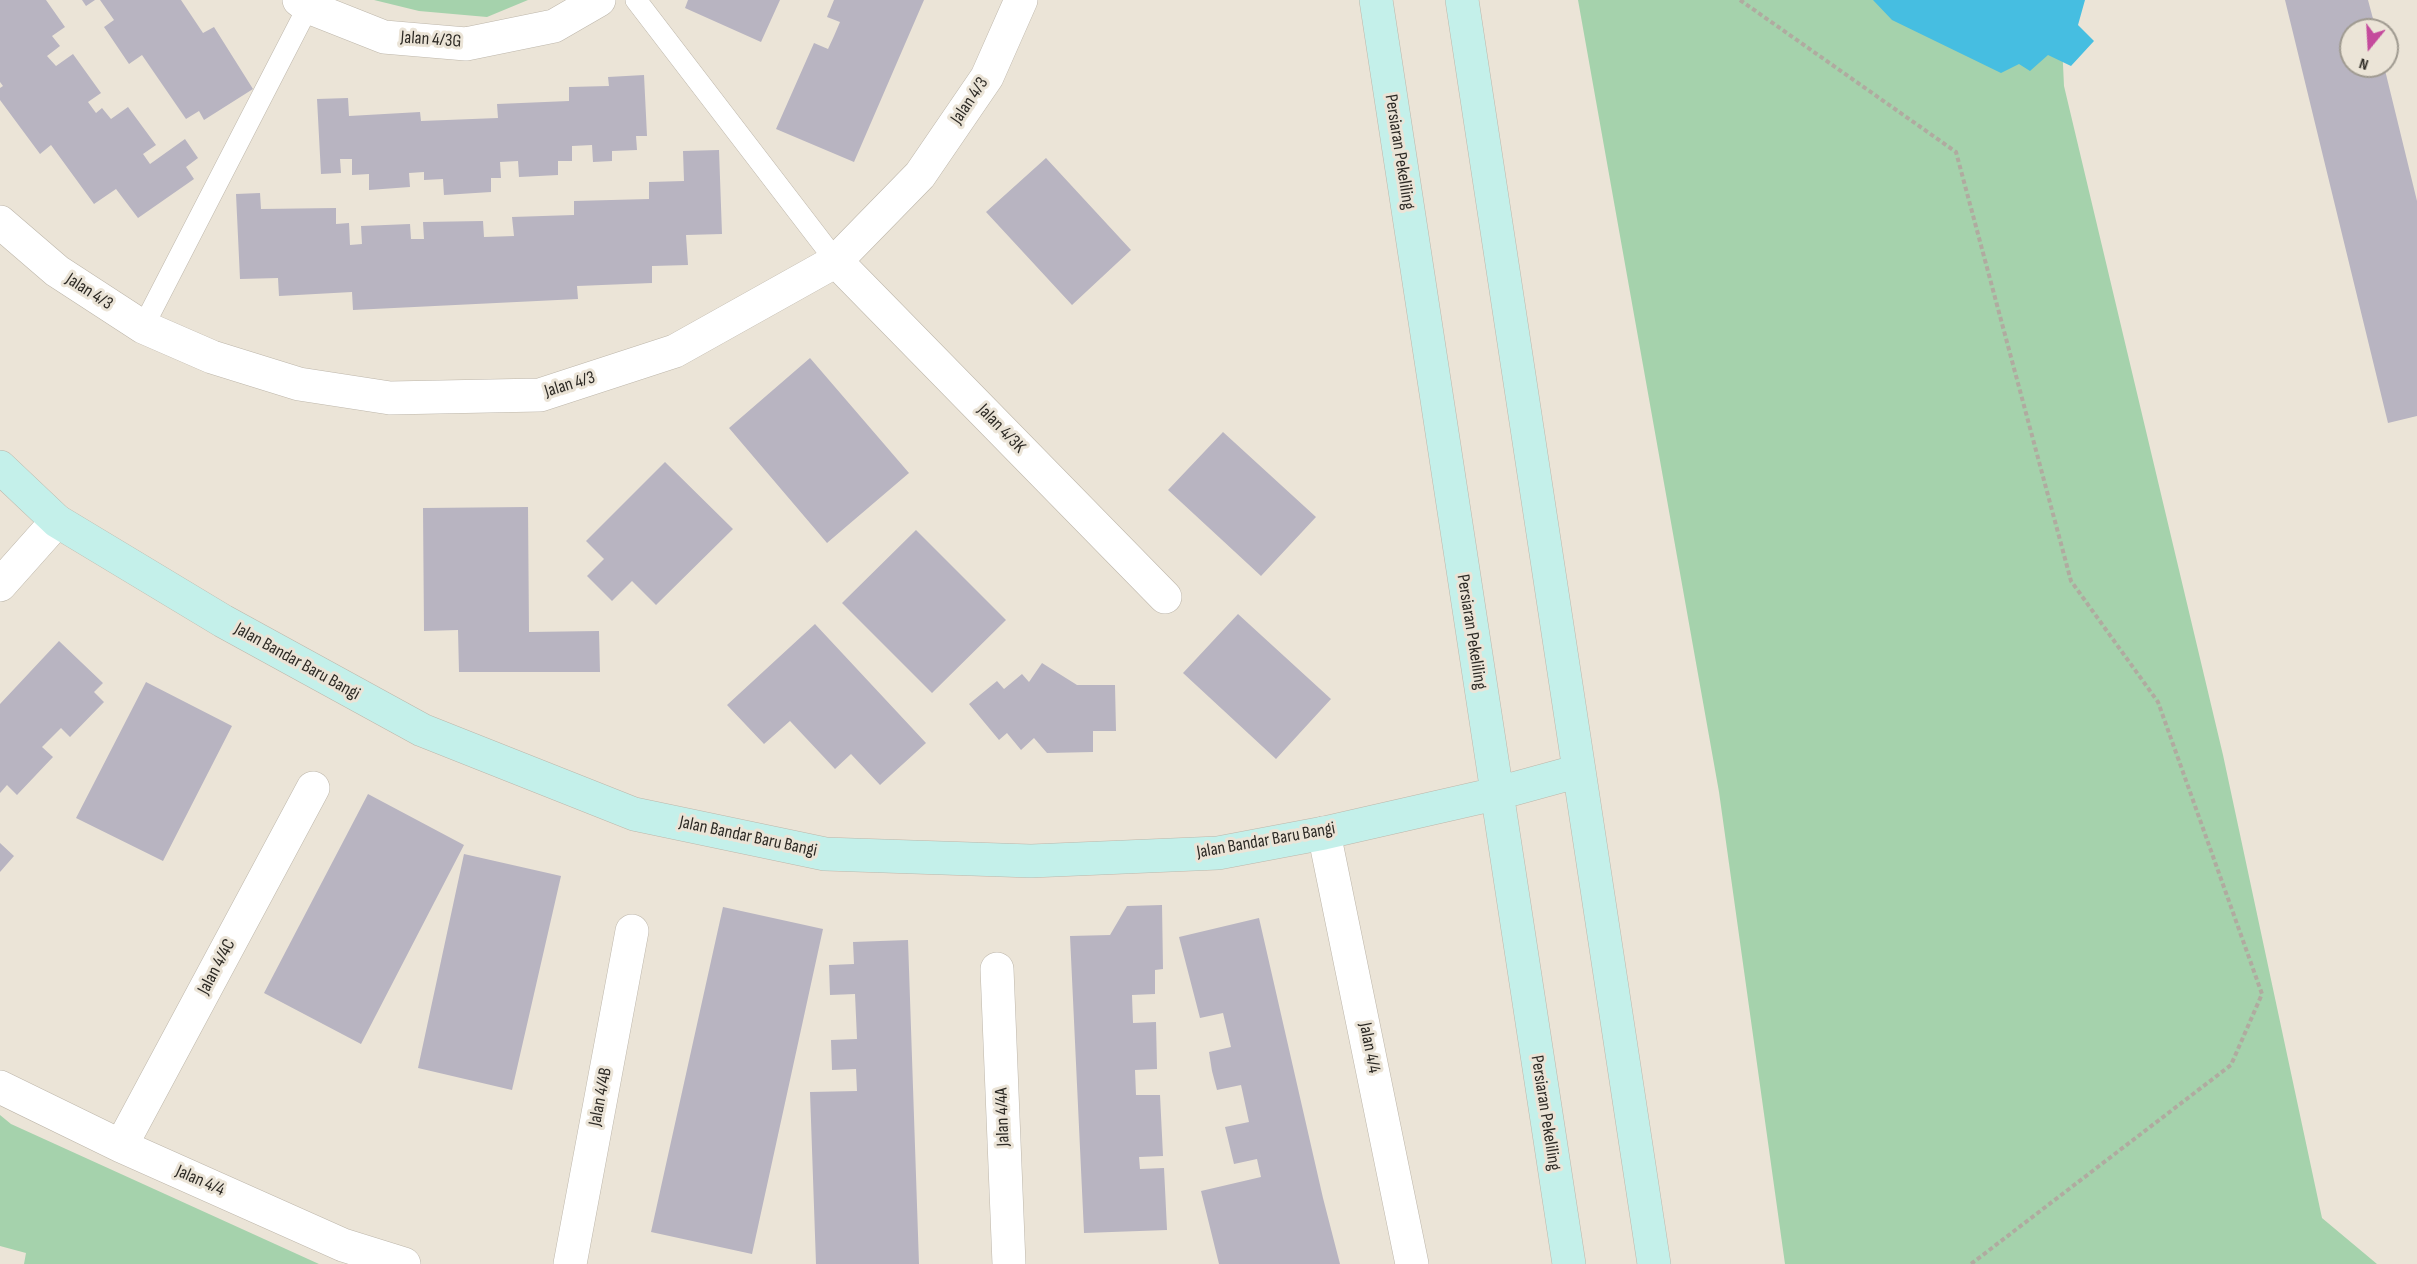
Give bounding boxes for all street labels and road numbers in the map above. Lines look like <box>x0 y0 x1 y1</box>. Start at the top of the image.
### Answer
street label: Jalan 4/3G <box>400 27 462 53</box>
street label: Jalan 4/3 <box>947 74 993 128</box>
street label: Persiaran Pekeliling <box>1379 93 1419 211</box>
street label: Jalan 4/3 <box>61 269 117 315</box>
street label: Jalan 4/3 <box>542 367 598 403</box>
street label: Jalan 4/3K <box>972 400 1030 458</box>
street label: Persiaran Pekeliling <box>1451 573 1491 691</box>
street label: Jalan Bandar Baru Bangi <box>230 619 364 705</box>
street label: Jalan Bandar Baru Bangi <box>677 812 819 862</box>
street label: Jalan Bandar Baru Bangi <box>1195 818 1337 864</box>
street label: Jalan 4/4C <box>193 936 241 998</box>
street label: Jalan 4/4 <box>1354 1021 1384 1075</box>
street label: Persiaran Pekeliling <box>1525 1054 1565 1172</box>
street label: Jalan 4/4B <box>585 1066 617 1128</box>
street label: Jalan 4/4A <box>991 1087 1015 1147</box>
street label: Jalan 4/4 <box>172 1161 228 1201</box>

